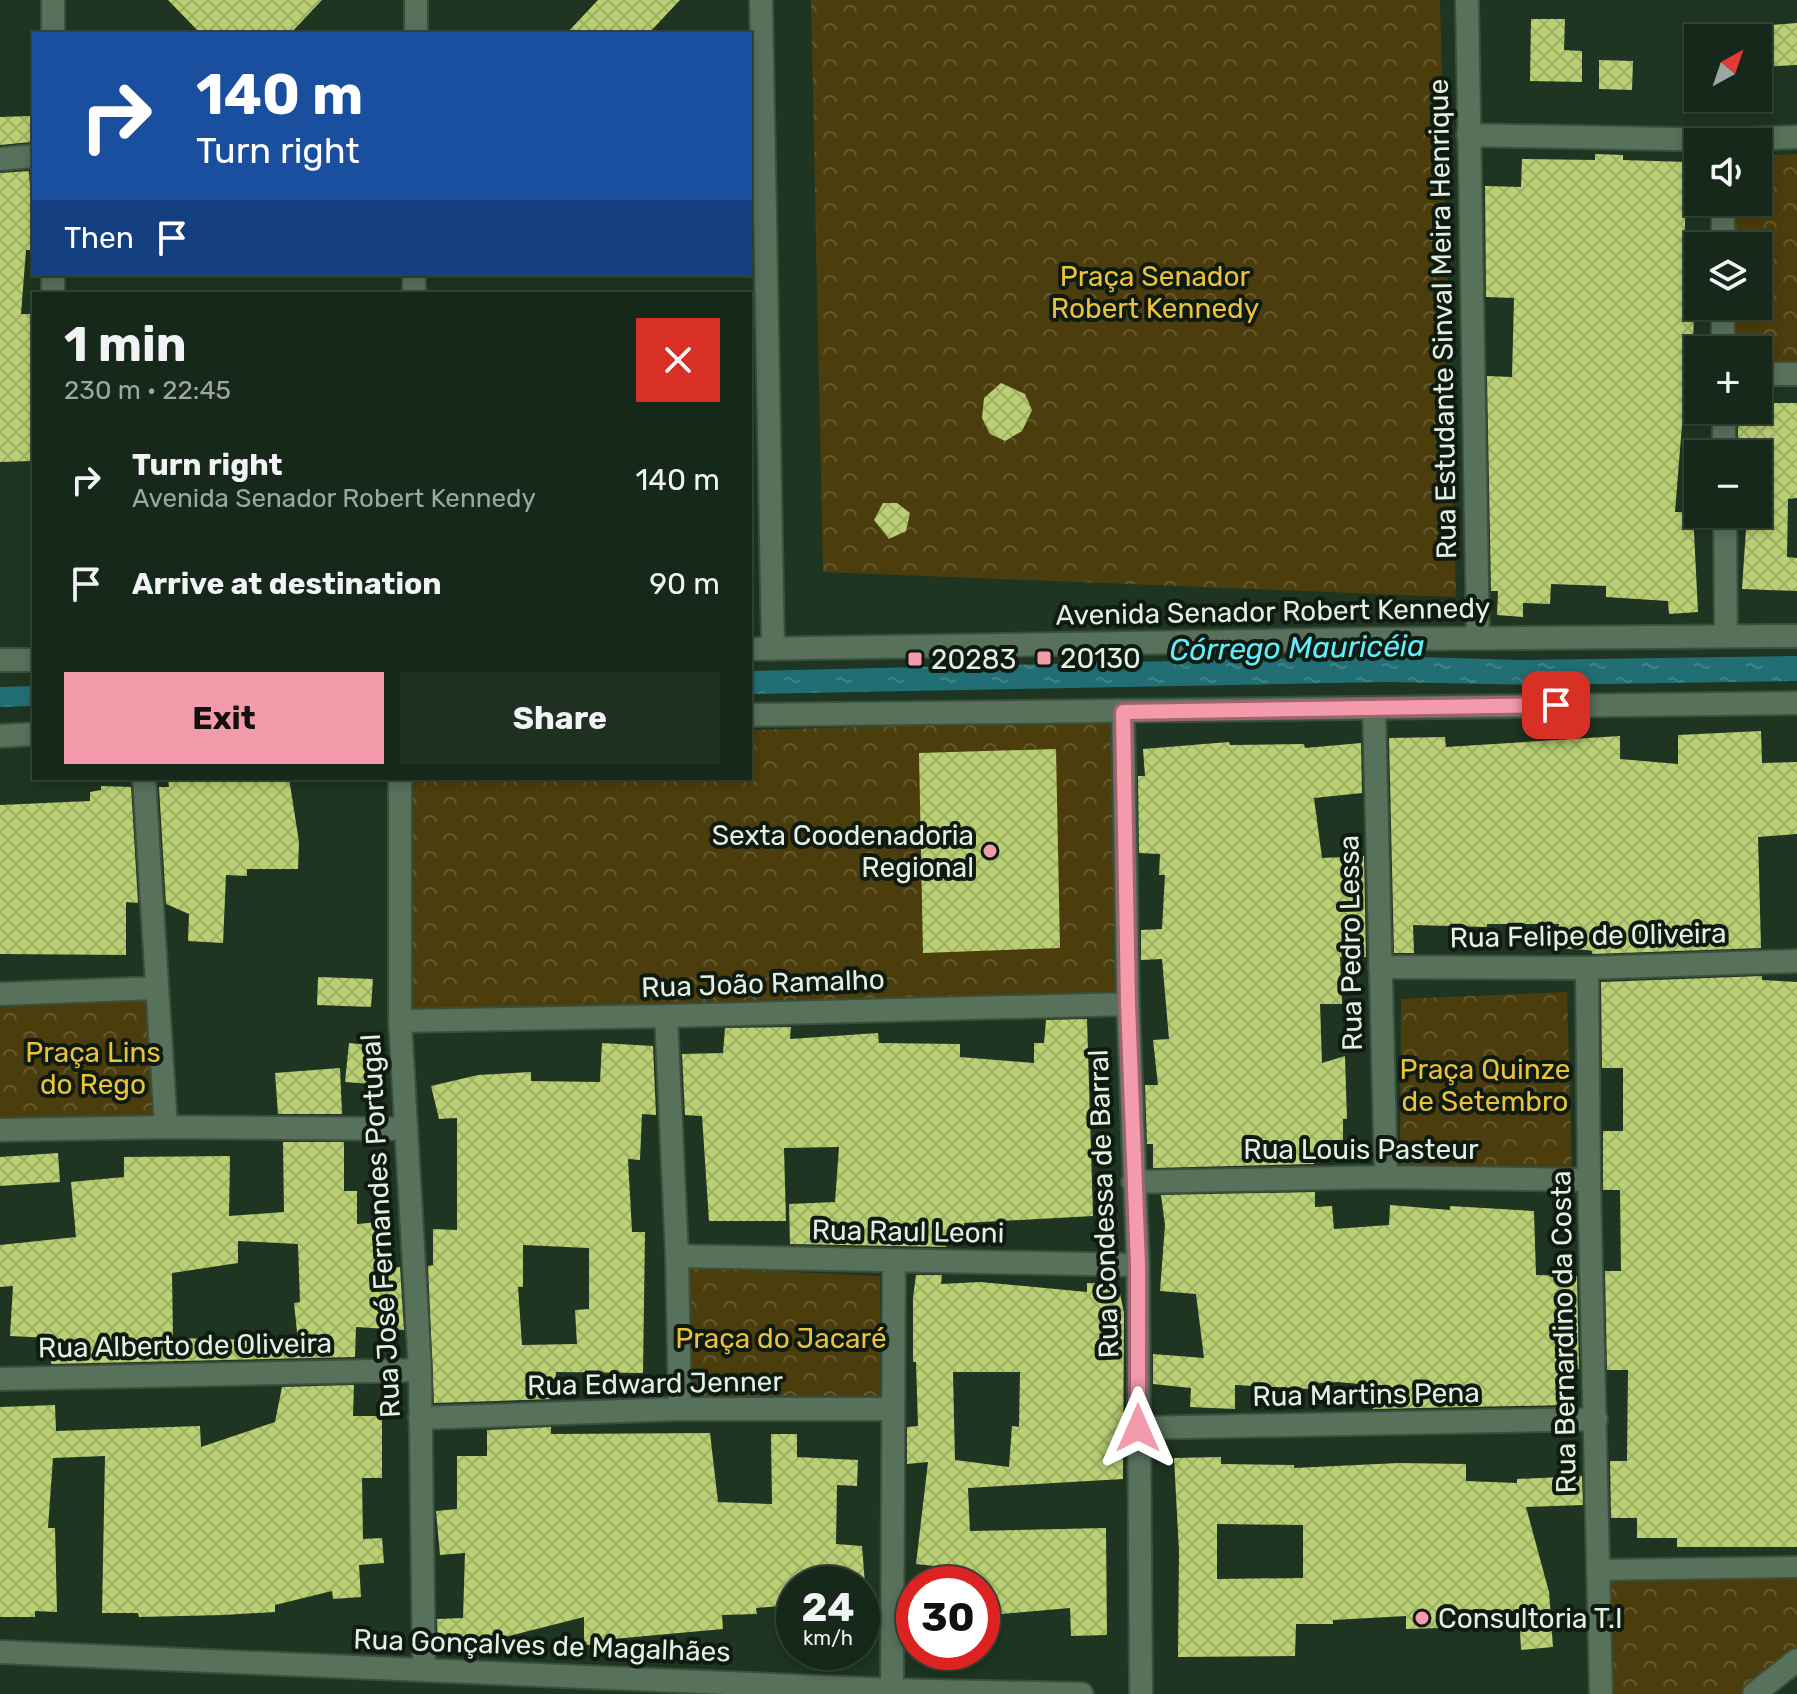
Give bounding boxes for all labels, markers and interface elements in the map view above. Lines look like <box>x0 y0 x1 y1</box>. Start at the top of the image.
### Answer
north arrow <box>1684 24 1772 112</box>
map controls <box>1684 24 1772 528</box>
text: 140 m <box>196 62 363 128</box>
icon: right <box>64 64 168 168</box>
street label: Rua Estudante Sinval Meira Henrique <box>1422 79 1463 559</box>
button: sound <box>1684 128 1772 216</box>
text: Turn right <box>196 129 360 172</box>
icon: arrive <box>150 216 194 260</box>
text: Then <box>64 220 134 256</box>
button: layers <box>1684 232 1772 320</box>
park label: Praça Senador Robert Kennedy <box>1051 260 1259 325</box>
text: 1 min <box>64 316 187 373</box>
button: close <box>636 318 720 402</box>
button: + <box>1684 336 1772 424</box>
text: 230 m · 22:45 <box>64 375 231 406</box>
button: − <box>1684 440 1772 528</box>
text: Turn right <box>132 447 283 483</box>
icon: right <box>64 458 108 502</box>
text: 140 m <box>635 462 720 498</box>
text: Avenida Senador Robert Kennedy <box>132 483 536 514</box>
icon: arrive <box>64 562 108 606</box>
text: Arrive at destination <box>132 566 442 602</box>
text: 90 m <box>649 566 720 602</box>
street label: Avenida Senador Robert Kennedy <box>1055 591 1491 632</box>
water label: Córrego Mauricéia <box>1169 628 1425 668</box>
place label: 20130 <box>1060 642 1141 675</box>
place label: 20283 <box>931 643 1016 676</box>
marker: 20130 <box>1035 649 1053 667</box>
marker: 20283 <box>906 650 924 668</box>
pin <box>1522 671 1590 739</box>
button: Exit <box>64 672 384 764</box>
button: Share <box>400 672 720 764</box>
icon: arrive <box>1534 683 1578 727</box>
place label: Sexta Coodenadoria Regional <box>712 819 974 884</box>
street label: Rua Pedro Lessa <box>1332 835 1369 1051</box>
marker: Sexta Coodenadoria Regional <box>981 842 999 860</box>
street label: Rua Felipe de Oliveira <box>1449 917 1727 954</box>
street label: Rua João Ramalho <box>641 963 885 1004</box>
street label: Rua José Fernandes Portugal <box>354 1033 407 1419</box>
park label: Praça Lins do Rego <box>25 1036 161 1101</box>
street label: Rua Condessa de Barral <box>1082 1049 1125 1359</box>
park label: Praça Quinze de Setembro <box>1400 1053 1570 1118</box>
street label: Rua Louis Pasteur <box>1243 1133 1479 1166</box>
street label: Rua Bernardino da Costa <box>1544 1170 1583 1494</box>
street label: Rua Raul Leoni <box>811 1213 1005 1250</box>
park label: Praça do Jacaré <box>675 1322 887 1355</box>
street label: Rua Alberto de Oliveira <box>38 1326 332 1365</box>
street label: Rua Edward Jenner <box>527 1365 784 1402</box>
street label: Rua Martins Pena <box>1252 1376 1480 1413</box>
position arrow <box>1096 1386 1180 1470</box>
speed limit sign: 30 <box>896 1566 1000 1670</box>
text: 24 <box>801 1584 855 1631</box>
place label: Consultoria T.I <box>1438 1602 1623 1635</box>
marker: Consultoria T.I <box>1413 1609 1431 1627</box>
street label: Rua Gonçalves de Magalhães <box>353 1622 731 1669</box>
text: km/h <box>803 1626 853 1650</box>

